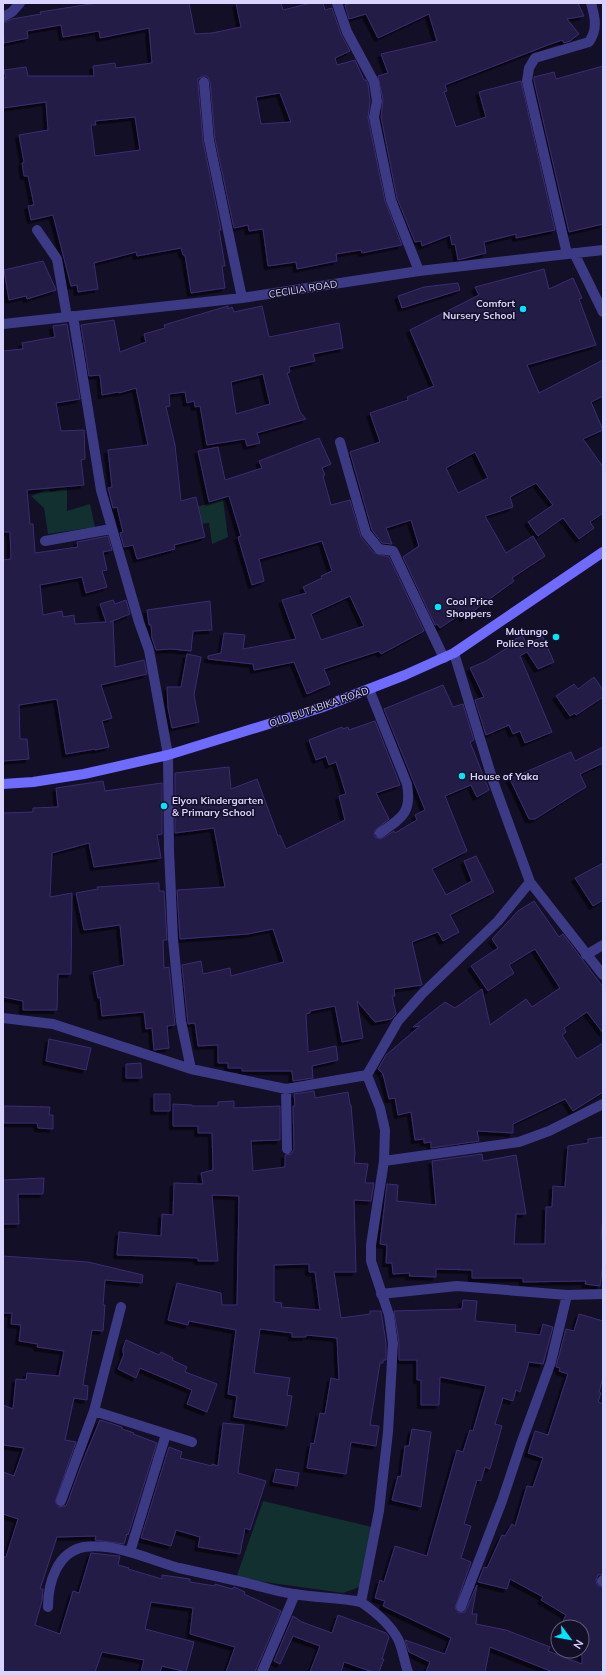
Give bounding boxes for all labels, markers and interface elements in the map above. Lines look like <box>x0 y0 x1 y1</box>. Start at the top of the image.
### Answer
street label: CECILIA ROAD <box>268 277 338 301</box>
place label: Comfort Nursery School <box>443 297 515 322</box>
marker: Comfort Nursery School <box>518 304 528 314</box>
place label: Cool Price Shoppers <box>446 595 494 620</box>
marker: Cool Price Shoppers <box>433 602 443 612</box>
place label: Mutungo Police Post <box>496 625 548 650</box>
marker: Mutungo Police Post <box>551 632 561 642</box>
street label: OLD BUTABIKA ROAD <box>267 684 371 730</box>
place label: House of Yaka <box>470 770 539 783</box>
marker: House of Yaka <box>457 771 467 781</box>
place label: Elyon Kindergarten & Primary School <box>172 794 263 819</box>
marker: Elyon Kindergarten & Primary School <box>159 801 169 811</box>
north arrow <box>550 1619 590 1659</box>
text: N <box>570 1637 587 1652</box>

